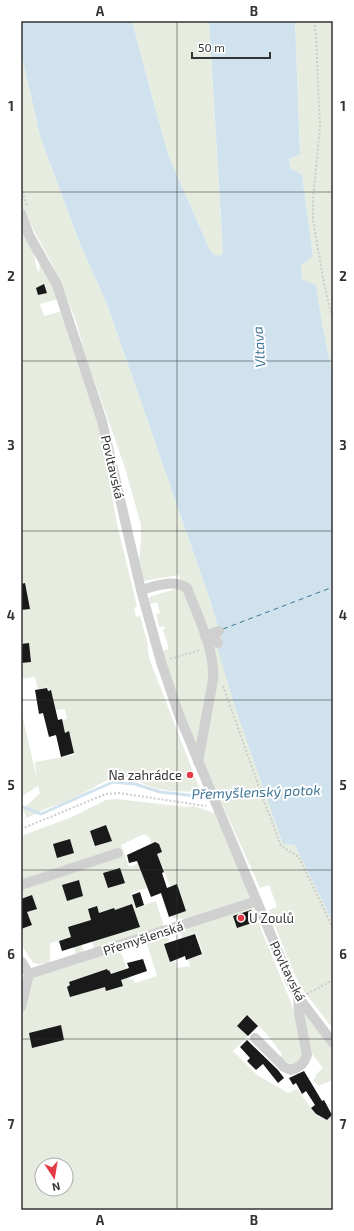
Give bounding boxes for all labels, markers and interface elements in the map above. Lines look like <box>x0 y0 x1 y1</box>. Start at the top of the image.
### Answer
text: A <box>96 3 105 19</box>
text: B <box>250 3 258 19</box>
scale bar <box>192 34 270 60</box>
text: 50 m <box>198 40 225 54</box>
text: 1 <box>8 98 14 114</box>
text: 1 <box>340 98 346 114</box>
text: 2 <box>7 268 15 284</box>
text: 2 <box>339 268 347 284</box>
water label: Vltava <box>249 326 268 368</box>
street label: Povltavská <box>98 434 128 500</box>
text: 3 <box>7 437 15 453</box>
text: 3 <box>339 437 347 453</box>
text: 4 <box>7 607 15 623</box>
text: 4 <box>339 607 347 623</box>
place label: Na zahrádce <box>108 767 182 783</box>
marker: Na zahrádce <box>185 770 195 780</box>
text: 5 <box>7 777 15 793</box>
text: 5 <box>339 777 347 793</box>
water label: Přemyšlenský potok <box>191 781 321 802</box>
place label: U Zoulů <box>249 910 294 926</box>
marker: U Zoulů <box>236 913 246 923</box>
street label: Přemyšlenská <box>101 918 185 958</box>
street label: Povltavská <box>267 938 309 1004</box>
text: 6 <box>7 946 15 962</box>
text: 6 <box>339 946 347 962</box>
text: 7 <box>8 1116 15 1132</box>
text: 7 <box>340 1116 347 1132</box>
north arrow <box>34 1157 74 1197</box>
text: N <box>51 1180 61 1194</box>
text: A <box>96 1212 105 1228</box>
text: B <box>250 1212 258 1228</box>

